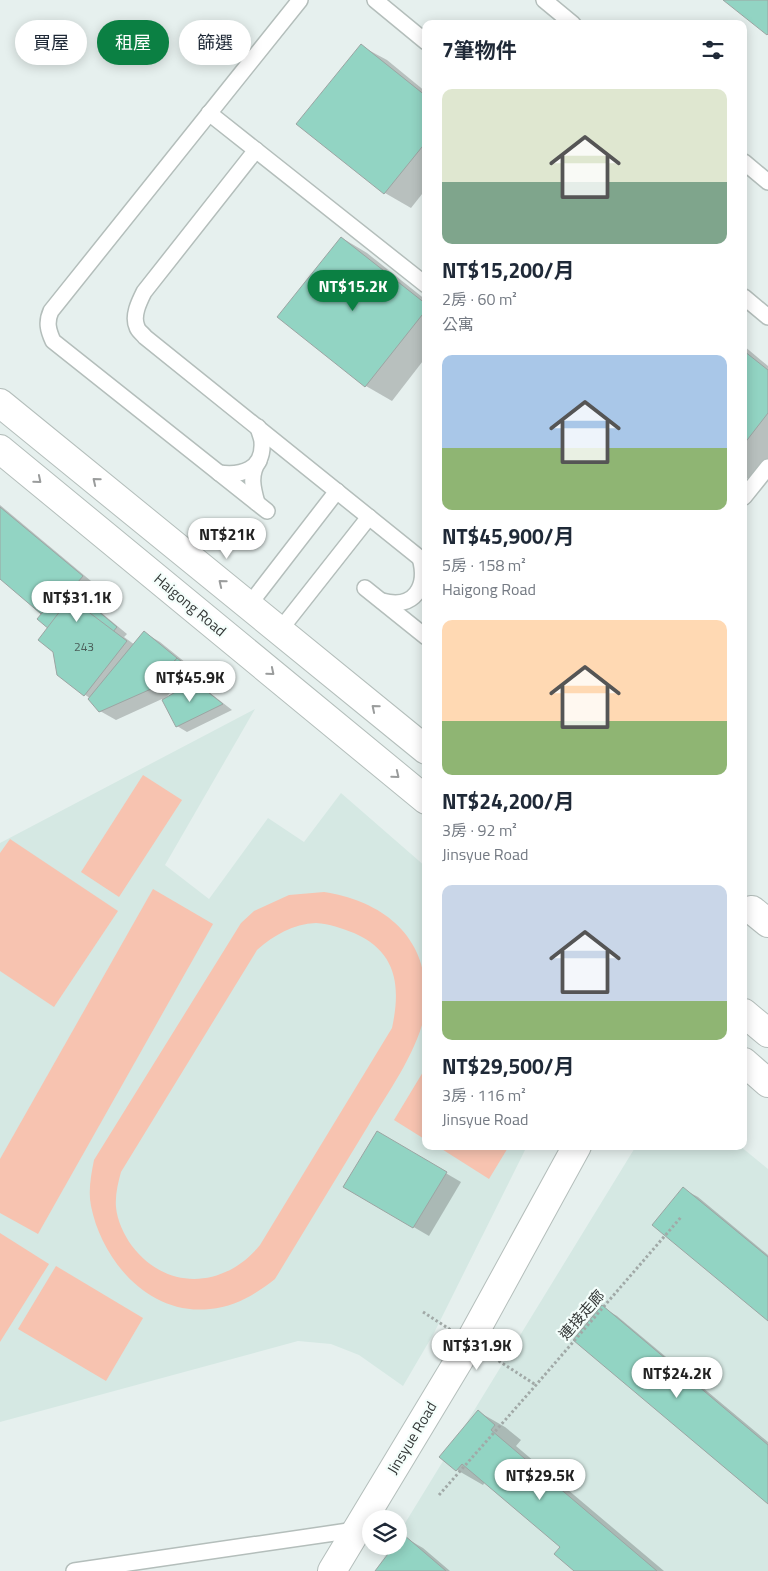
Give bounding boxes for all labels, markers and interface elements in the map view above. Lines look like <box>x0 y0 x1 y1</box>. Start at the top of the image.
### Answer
chip: 買屋 <box>15 20 87 65</box>
chip: 租屋 <box>97 20 169 65</box>
chip: 篩選 <box>179 20 251 65</box>
text: 7筆物件 <box>442 34 517 66</box>
icon: filters <box>699 36 727 64</box>
icon: home <box>540 122 630 212</box>
text: NT$15,200/月 <box>442 254 574 286</box>
pin: NT$15.2K <box>301 270 405 312</box>
text: NT$15.2K <box>319 274 387 298</box>
text: 2房 · 60 m² <box>442 287 517 311</box>
text: 公寓 <box>442 312 474 336</box>
icon: home <box>540 387 630 477</box>
one-way arrow <box>32 474 41 483</box>
one-way arrow <box>93 478 102 486</box>
pin: NT$21K <box>186 518 268 560</box>
text: NT$45,900/月 <box>442 520 574 552</box>
text: NT$21K <box>199 522 255 546</box>
text: 5房 · 158 m² <box>442 553 526 577</box>
street label: Haigong Road <box>149 567 231 642</box>
text: Haigong Road <box>442 577 536 601</box>
pin: NT$31.1K <box>25 580 129 623</box>
one-way arrow <box>219 581 228 589</box>
text: NT$31.1K <box>43 585 111 609</box>
house number: 243 <box>74 637 94 656</box>
icon: home <box>540 652 630 742</box>
pin: NT$45.9K <box>138 660 242 703</box>
text: NT$45.9K <box>156 665 224 689</box>
one-way arrow <box>265 667 274 675</box>
one-way arrow <box>372 706 381 714</box>
one-way arrow <box>391 770 400 779</box>
text: NT$24,200/月 <box>442 785 574 817</box>
text: 3房 · 92 m² <box>442 818 517 842</box>
text: Jinsyue Road <box>442 842 529 866</box>
icon: home <box>540 917 630 1007</box>
text: NT$29,500/月 <box>442 1050 574 1082</box>
text: 3房 · 116 m² <box>442 1083 526 1107</box>
text: Jinsyue Road <box>442 1107 529 1131</box>
street label: 連接走廊 <box>553 1284 610 1345</box>
pin: NT$31.9K <box>425 1328 529 1371</box>
text: NT$31.9K <box>443 1333 511 1357</box>
pin: NT$24.2K <box>625 1356 729 1399</box>
text: NT$24.2K <box>643 1361 711 1385</box>
street label: Jinsyue Road <box>381 1397 442 1478</box>
pin: NT$29.5K <box>488 1458 592 1501</box>
text: NT$29.5K <box>506 1463 574 1487</box>
map controls <box>362 1510 407 1555</box>
button: layers <box>362 1510 407 1555</box>

